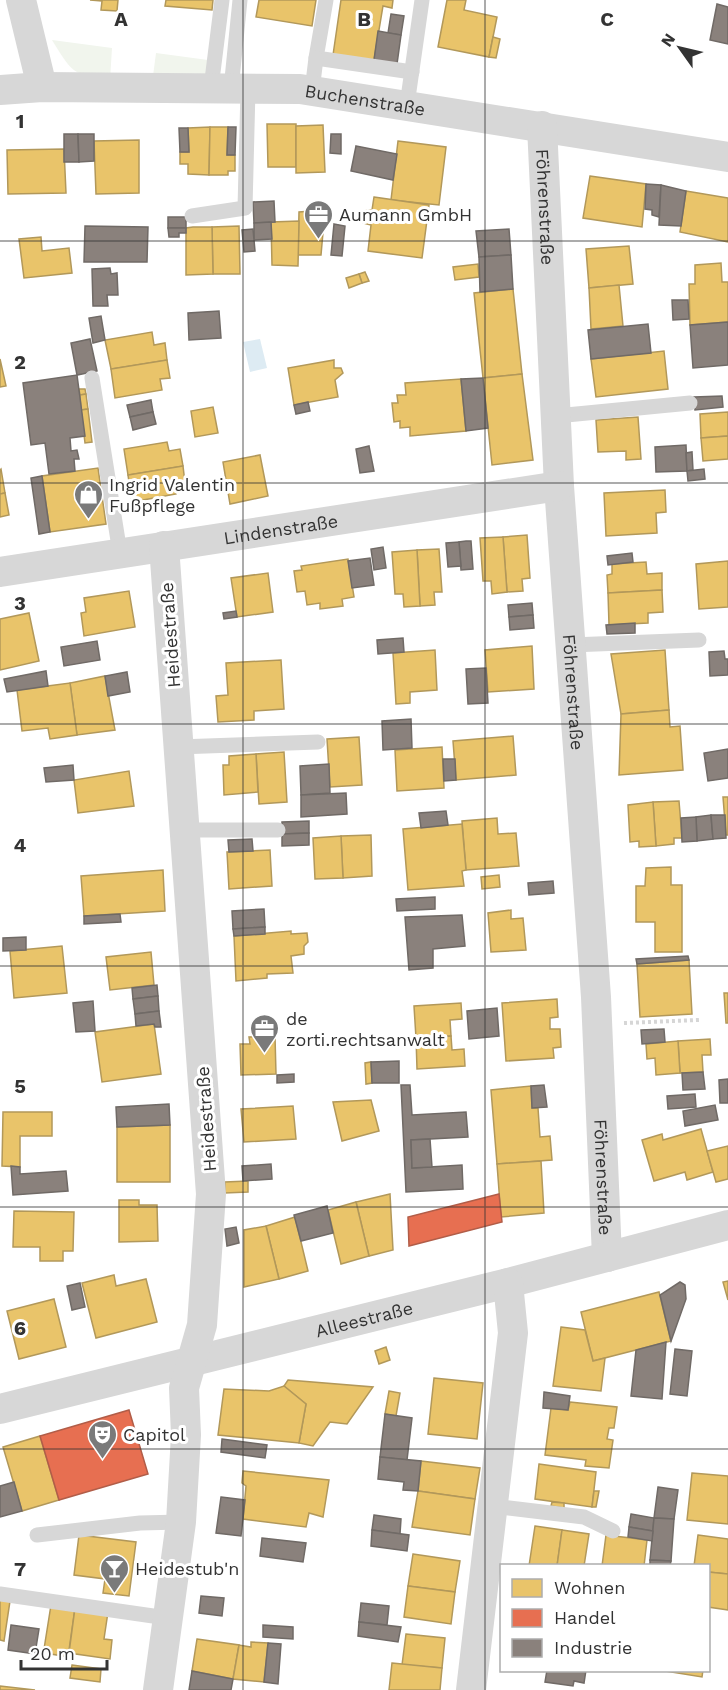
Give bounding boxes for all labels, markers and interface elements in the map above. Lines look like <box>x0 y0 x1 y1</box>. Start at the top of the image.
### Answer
text: A <box>114 7 128 31</box>
text: B <box>357 7 371 31</box>
text: C <box>600 7 614 31</box>
north arrow <box>650 18 710 78</box>
text: N <box>657 30 679 50</box>
street label: Buchenstraße <box>303 79 427 119</box>
text: 1 <box>16 109 24 133</box>
street label: Föhrenstraße <box>533 148 559 266</box>
office icon: Aumann GmbH <box>302 198 334 240</box>
place label: Aumann GmbH <box>339 204 472 225</box>
text: 2 <box>14 350 26 374</box>
place label: Ingrid Valentin Fußpflege <box>109 474 235 516</box>
shop icon: Ingrid Valentin Fußpflege <box>72 478 104 520</box>
street label: Lindenstraße <box>222 510 339 548</box>
street label: Heidestraße <box>156 582 184 688</box>
text: 3 <box>14 591 26 615</box>
street label: Föhrenstraße <box>559 633 589 751</box>
text: 4 <box>14 833 27 857</box>
place label: de zorti.rechtsanwalt <box>286 1008 445 1050</box>
office icon: de zorti.rechtsanwalt <box>249 1012 281 1054</box>
street label: Heidestraße <box>192 1066 220 1172</box>
text: 5 <box>14 1074 26 1098</box>
street label: Föhrenstraße <box>591 1118 617 1236</box>
street label: Alleestraße <box>313 1297 415 1341</box>
text: 6 <box>14 1316 26 1340</box>
theatre icon: Capitol <box>86 1418 118 1460</box>
place label: Capitol <box>123 1424 186 1445</box>
bar icon: Heidestub'n <box>98 1552 130 1594</box>
text: 7 <box>14 1557 26 1581</box>
place label: Heidestub'n <box>135 1558 239 1579</box>
legend <box>500 1564 710 1672</box>
text: Wohnen <box>554 1577 625 1598</box>
text: Handel <box>554 1607 616 1628</box>
scale bar <box>21 1633 106 1671</box>
text: Industrie <box>554 1637 632 1658</box>
text: 20 m <box>30 1643 75 1664</box>

